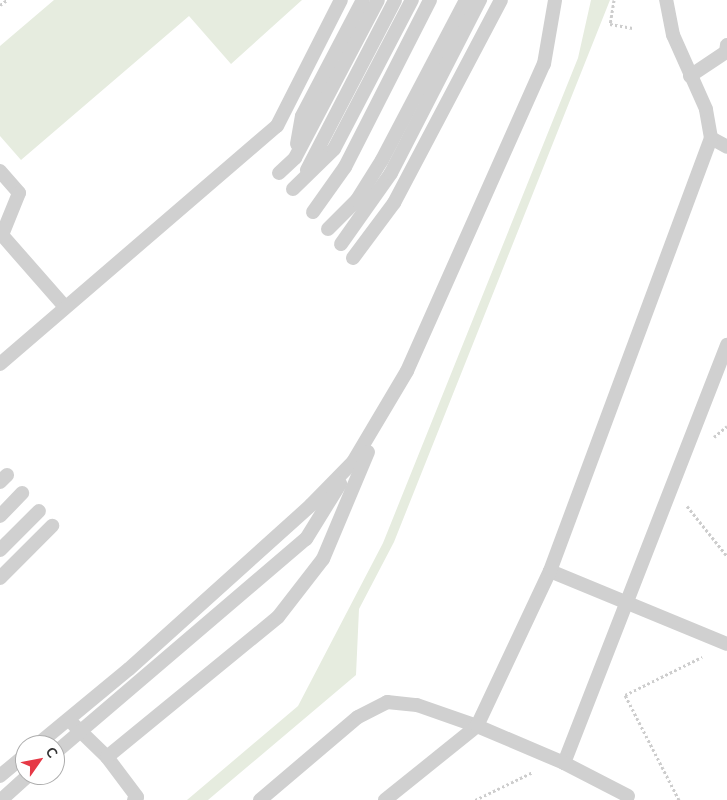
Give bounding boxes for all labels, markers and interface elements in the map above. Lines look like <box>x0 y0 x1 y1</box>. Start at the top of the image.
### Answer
north arrow <box>15 735 65 785</box>
text: С <box>42 743 62 761</box>

